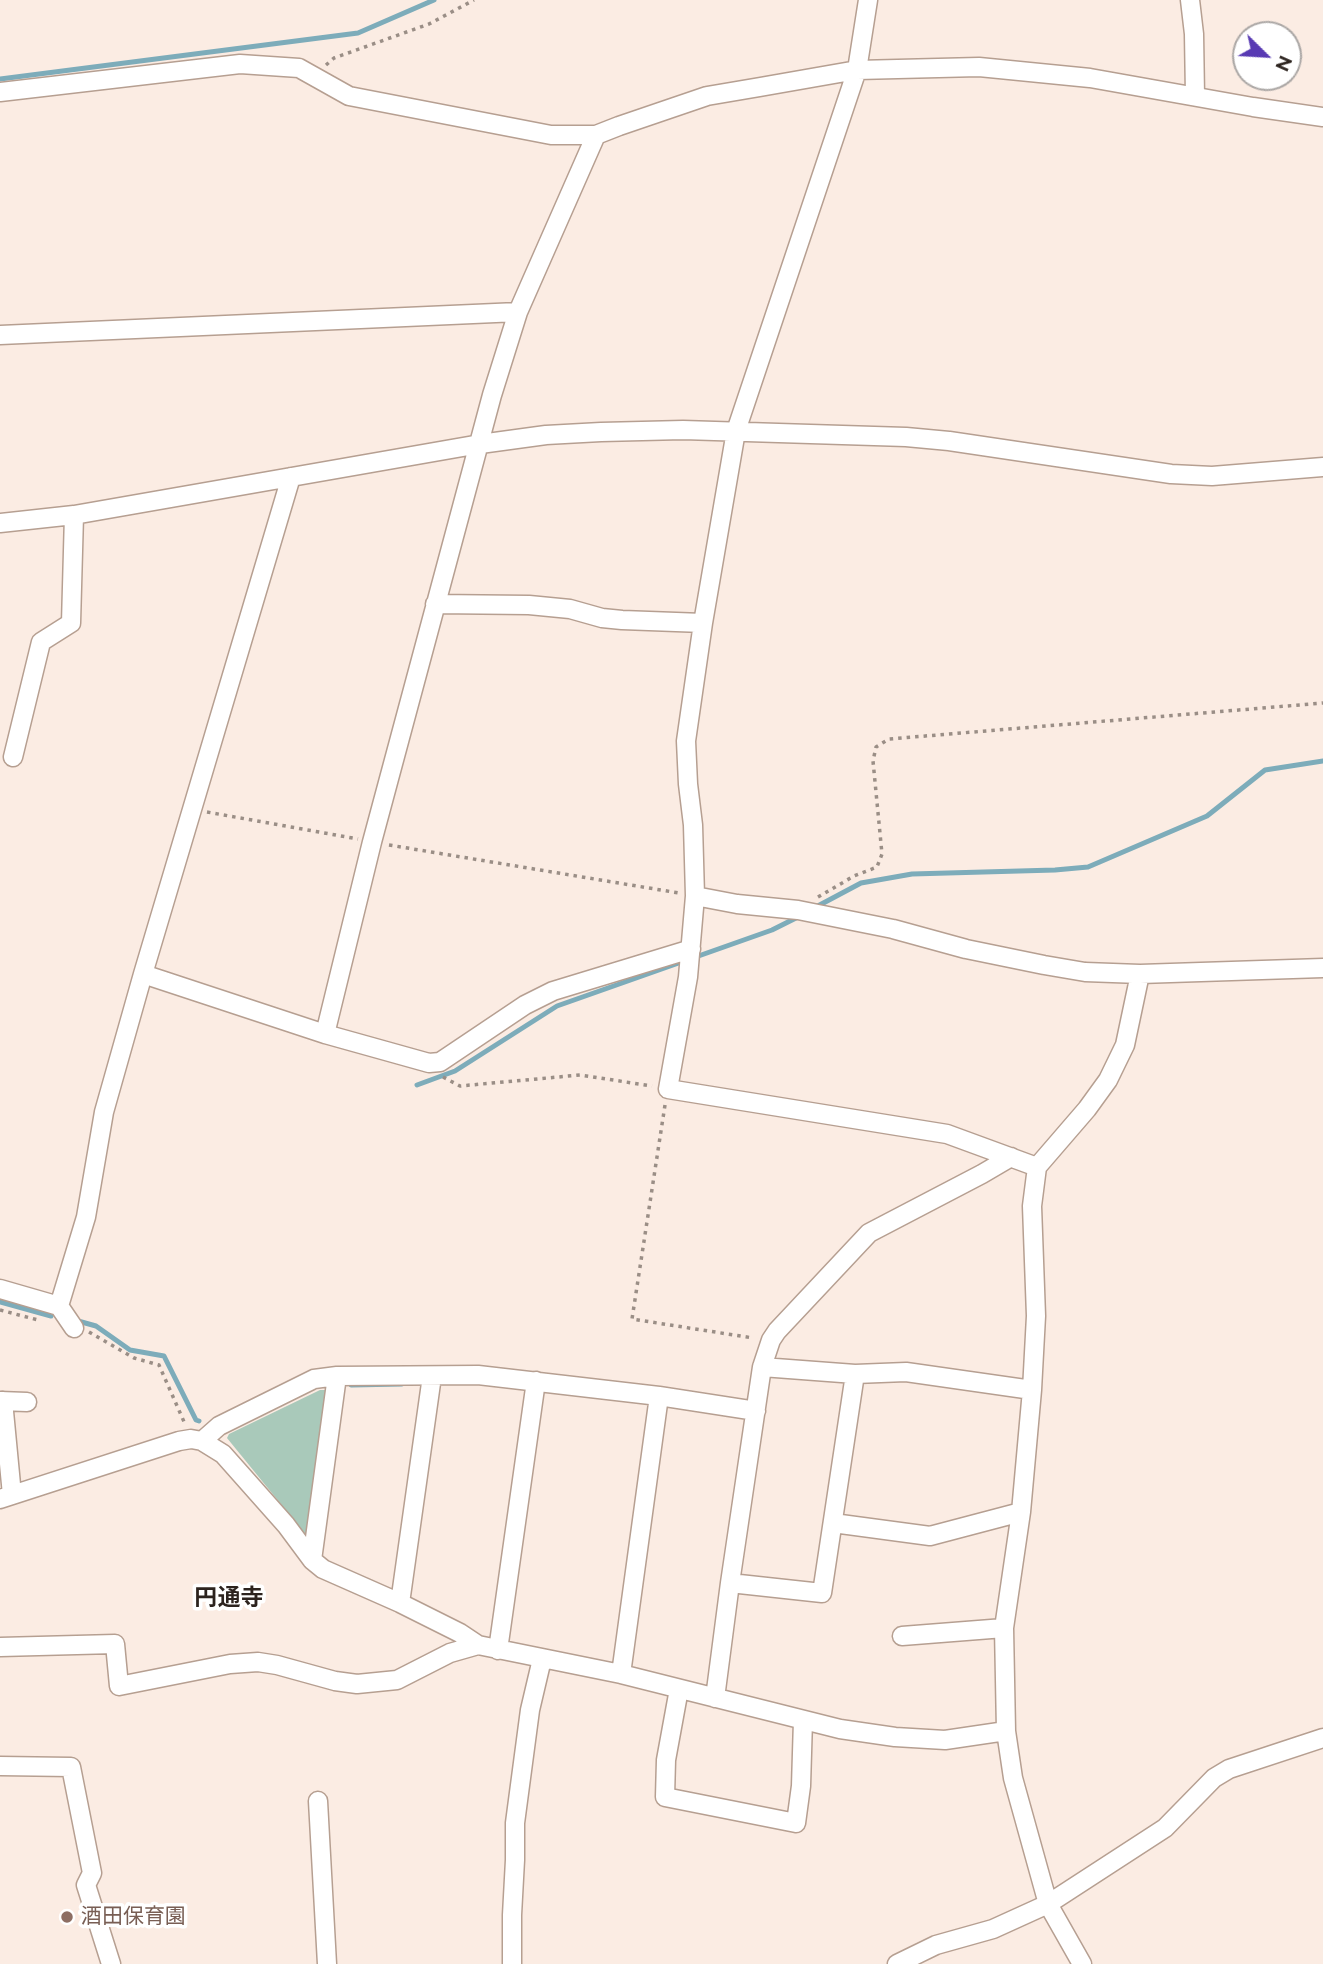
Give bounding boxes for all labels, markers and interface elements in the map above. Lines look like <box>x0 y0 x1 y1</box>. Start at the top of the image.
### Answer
north arrow <box>1232 21 1302 91</box>
text: N <box>1271 53 1297 75</box>
district label: 円通寺 <box>195 1584 263 1612</box>
place label: 酒田保育園 <box>81 1904 186 1930</box>
marker: 酒田保育園 <box>59 1909 75 1925</box>

